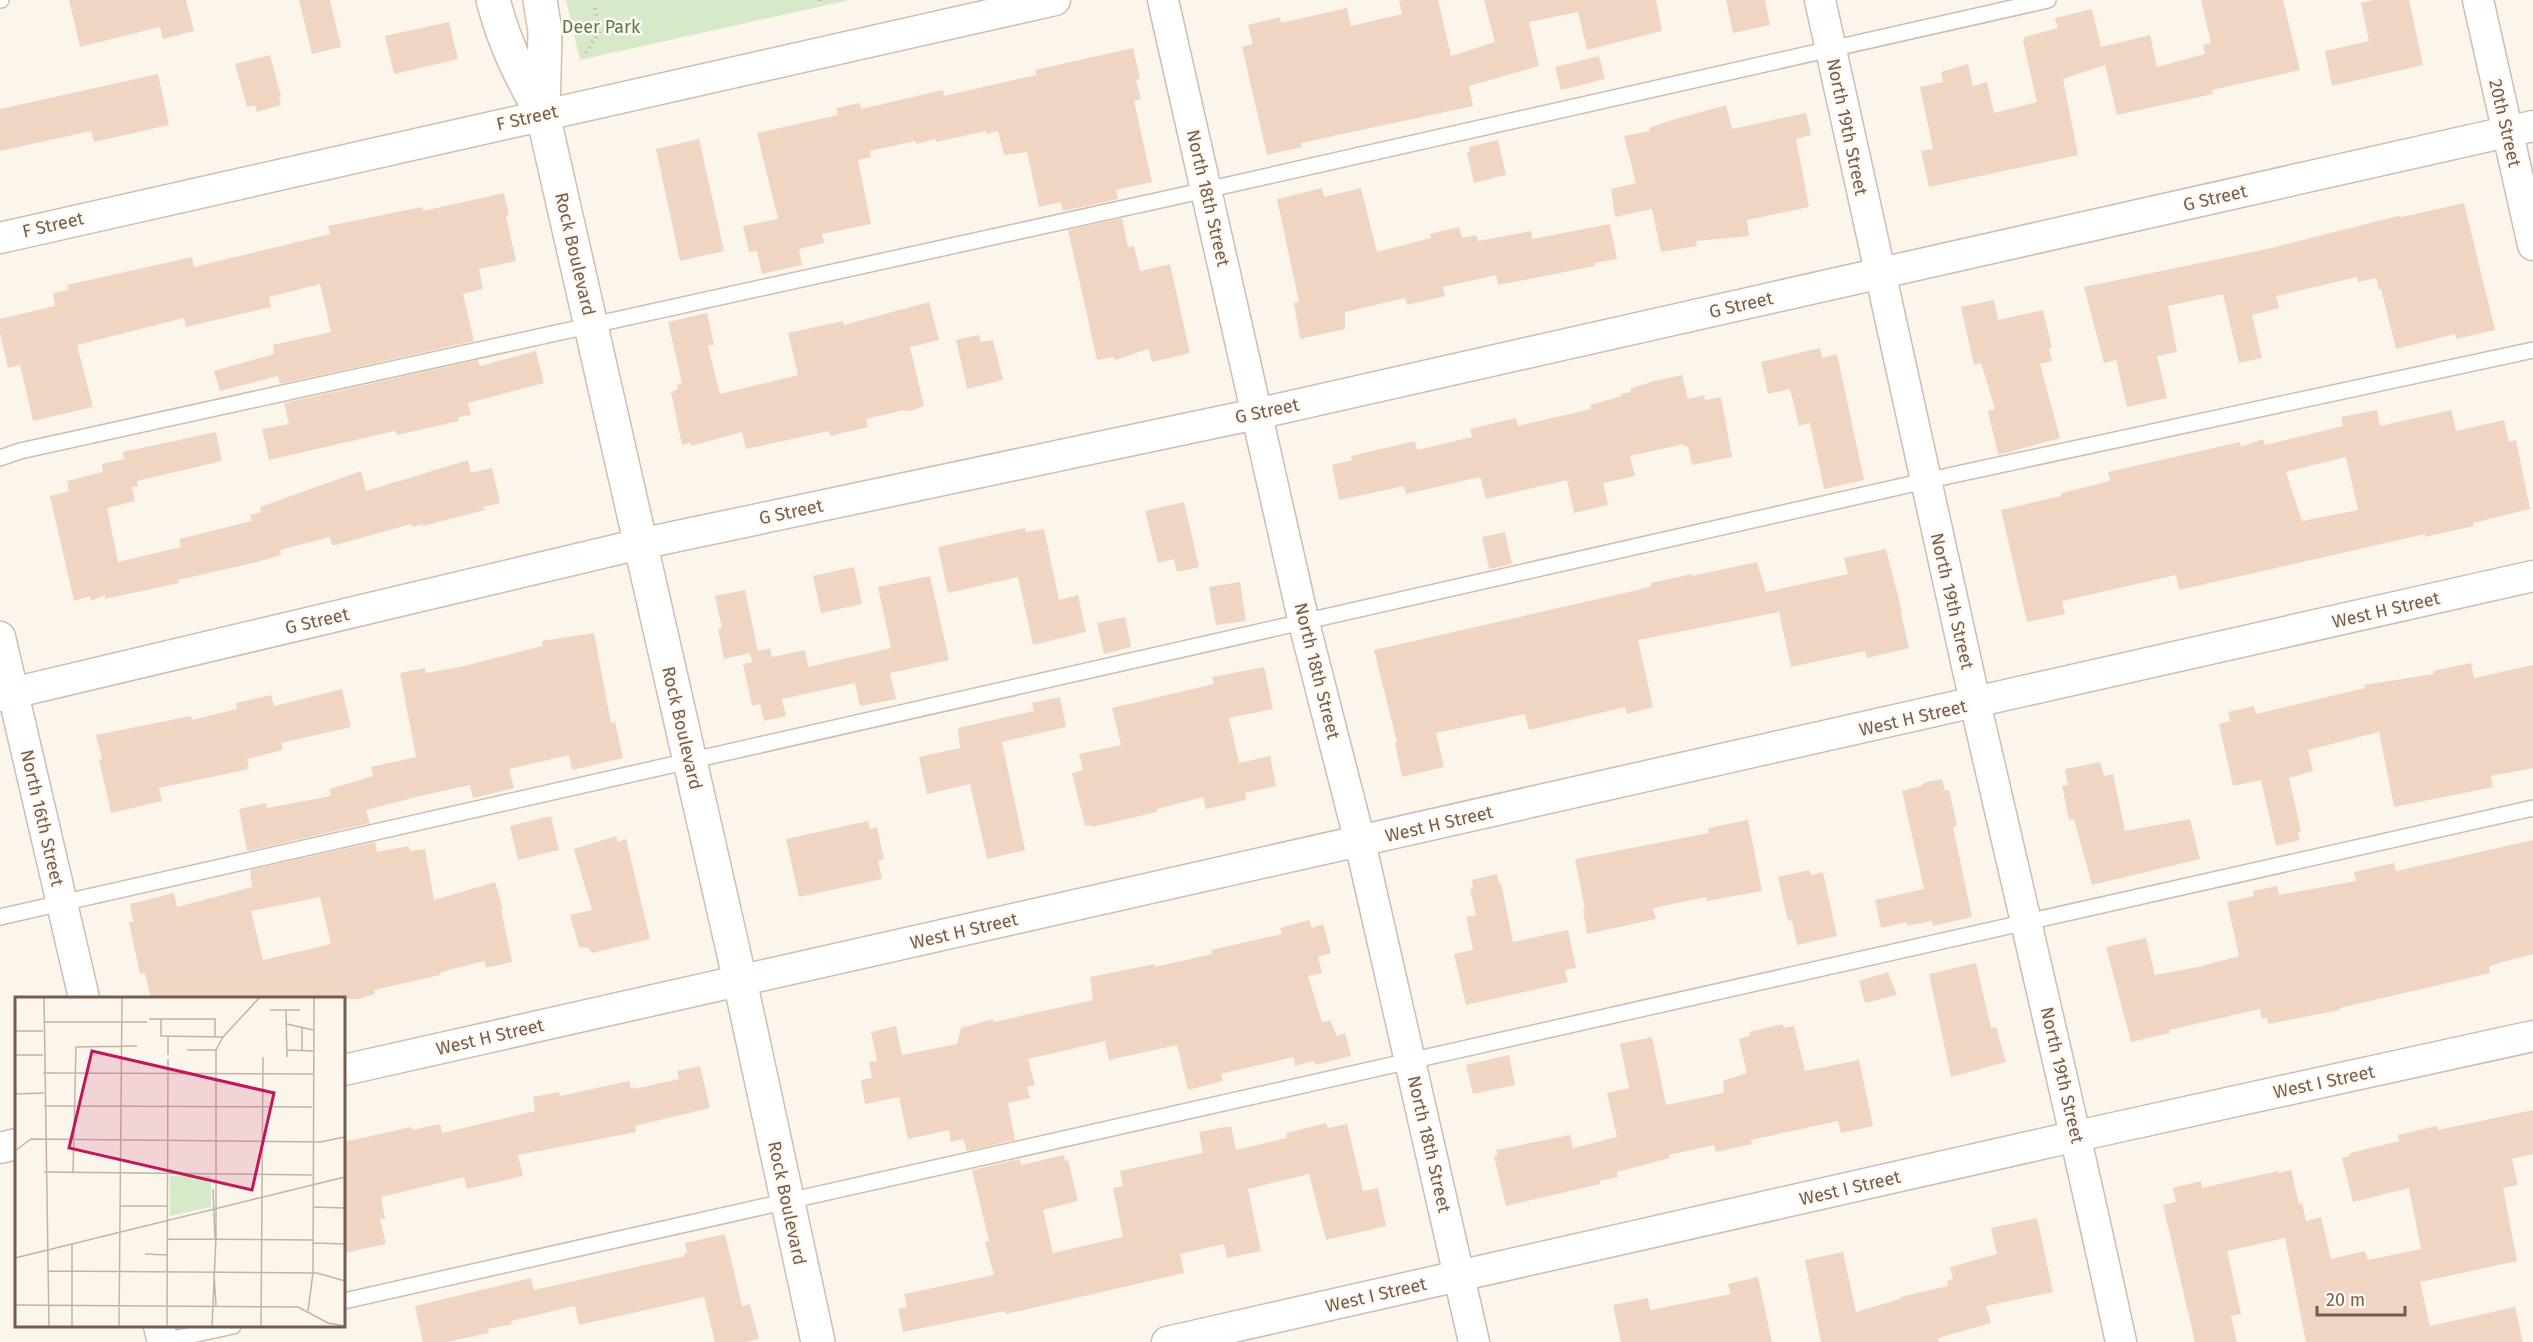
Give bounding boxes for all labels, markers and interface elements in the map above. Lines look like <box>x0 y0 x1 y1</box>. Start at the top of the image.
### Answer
park label: Deer Park <box>562 16 641 38</box>
street label: North 19th Street <box>1822 57 1872 198</box>
street label: 20th Street <box>2484 77 2526 170</box>
street label: F Street <box>494 100 560 136</box>
street label: North 18th Street <box>1182 127 1235 269</box>
street label: G Street <box>2181 180 2250 216</box>
street label: Rock Boulevard <box>550 190 600 318</box>
street label: F Street <box>20 207 86 243</box>
street label: G Street <box>1707 287 1776 323</box>
street label: G Street <box>1233 393 1302 429</box>
street label: G Street <box>757 494 826 530</box>
street label: North 19th Street <box>1926 531 1979 672</box>
street label: West H Street <box>2330 587 2443 633</box>
street label: North 18th Street <box>1289 600 1345 742</box>
street label: G Street <box>283 603 352 639</box>
street label: Rock Boulevard <box>657 664 707 792</box>
street label: West H Street <box>1857 695 1970 741</box>
street label: North 16th Street <box>16 748 69 889</box>
street label: West H Street <box>1383 801 1496 847</box>
street label: West H Street <box>908 908 1021 954</box>
inset map <box>15 997 345 1327</box>
street label: North 19th Street <box>2036 1005 2089 1146</box>
street label: West H Street <box>434 1014 547 1060</box>
street label: West I Street <box>2271 1060 2377 1103</box>
street label: North 18th Street <box>1403 1073 1456 1215</box>
street label: Rock Boulevard <box>763 1139 811 1267</box>
street label: West I Street <box>1797 1166 1903 1210</box>
street label: West I Street <box>1323 1273 1429 1317</box>
scale bar <box>2317 1279 2406 1317</box>
text: 20 m <box>2326 1289 2365 1311</box>

